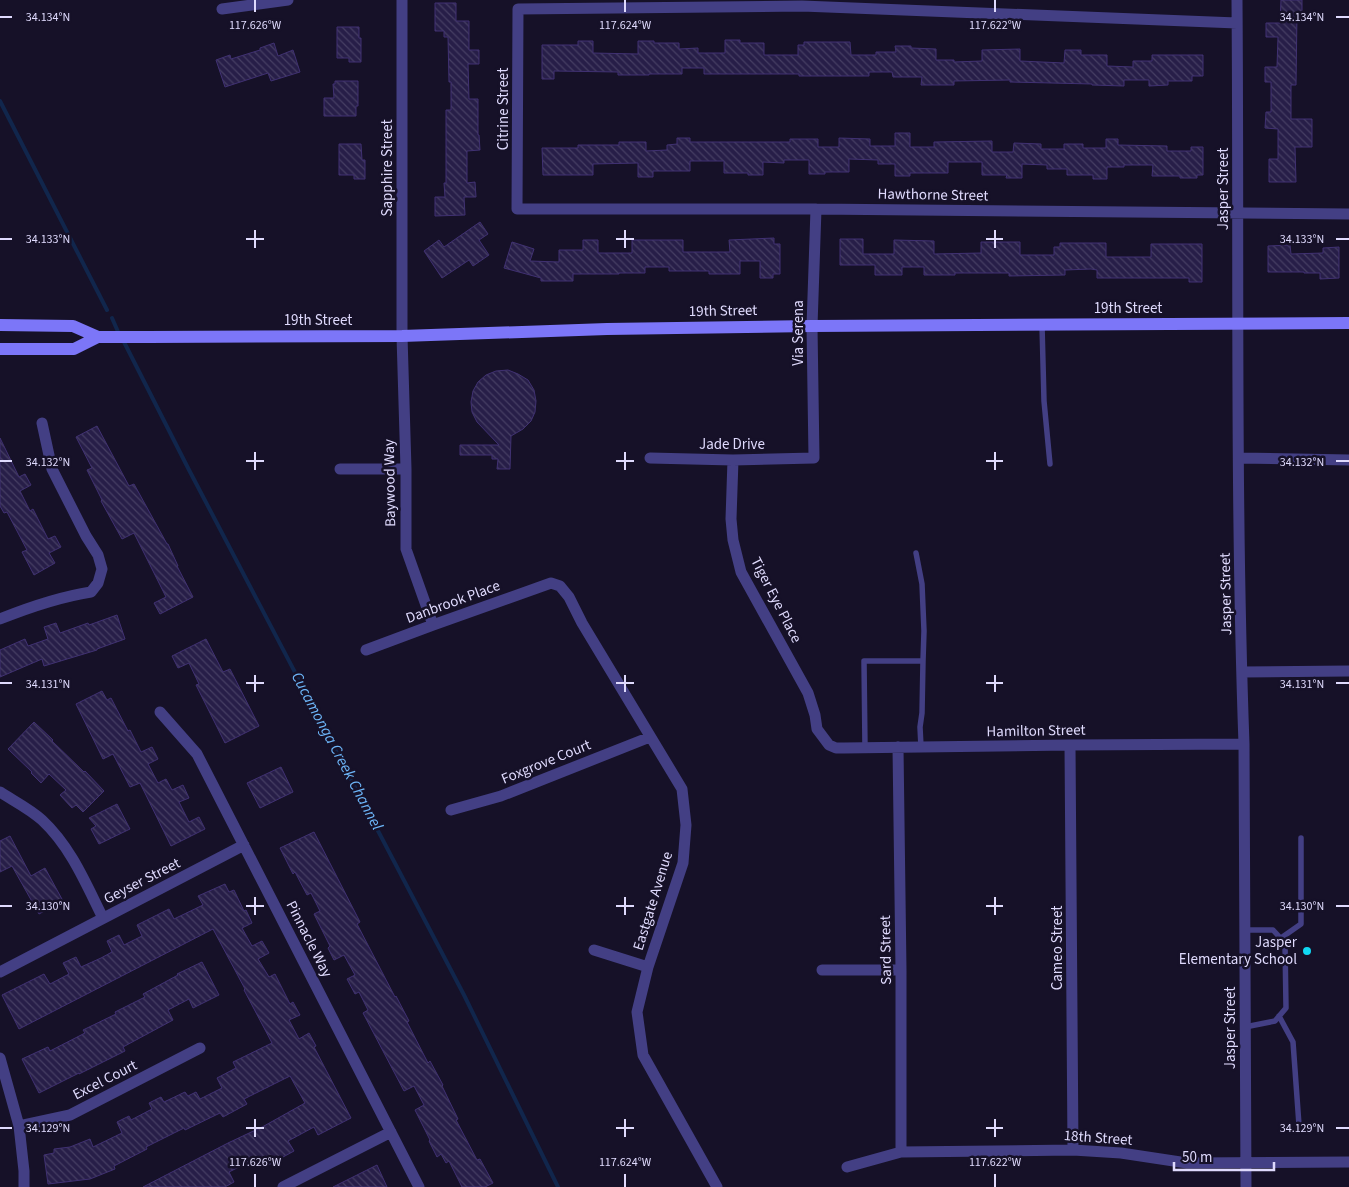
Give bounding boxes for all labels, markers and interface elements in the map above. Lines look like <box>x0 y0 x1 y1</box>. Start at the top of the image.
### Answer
text: 34.134°N <box>26 9 70 26</box>
text: 34.134°N <box>1280 9 1324 26</box>
text: 117.626°W <box>229 17 282 34</box>
text: 117.624°W <box>599 17 652 34</box>
text: 117.622°W <box>969 17 1022 34</box>
street label: Citrine Street <box>493 68 514 150</box>
street label: Sapphire Street <box>377 119 398 217</box>
street label: Jasper Street <box>1213 148 1234 230</box>
street label: Hawthorne Street <box>877 184 989 206</box>
text: 34.133°N <box>26 231 70 248</box>
text: 34.133°N <box>1280 231 1324 248</box>
street label: 19th Street <box>1094 298 1162 319</box>
street label: 19th Street <box>688 300 758 322</box>
street label: Via Serena <box>788 300 809 366</box>
street label: 19th Street <box>284 310 352 331</box>
street label: Jade Drive <box>699 434 765 455</box>
street label: Baywood Way <box>379 439 401 527</box>
text: 34.132°N <box>26 454 70 471</box>
text: 34.132°N <box>1280 454 1324 471</box>
street label: Tiger Eye Place <box>745 553 807 647</box>
street label: Jasper Street <box>1215 553 1237 635</box>
street label: Danbrook Place <box>403 575 503 629</box>
water label: Cucamonga Creek Channel <box>286 668 388 834</box>
text: 34.131°N <box>26 676 70 693</box>
text: 34.131°N <box>1280 676 1324 693</box>
street label: Hamilton Street <box>986 720 1086 742</box>
street label: Foxgrove Court <box>498 734 594 790</box>
street label: Eastgate Avenue <box>628 849 678 953</box>
street label: Geyser Street <box>100 853 184 909</box>
street label: Pinnacle Way <box>281 897 337 981</box>
text: 34.130°N <box>26 898 70 915</box>
text: 34.130°N <box>1280 898 1324 915</box>
street label: Cameo Street <box>1047 906 1068 990</box>
street label: Sard Street <box>875 915 897 985</box>
place label: Jasper Elementary School <box>1179 932 1298 970</box>
marker: Jasper Elementary School <box>1301 945 1313 957</box>
street label: Jasper Street <box>1220 987 1241 1069</box>
street label: Excel Court <box>69 1055 141 1105</box>
text: 34.129°N <box>26 1120 70 1137</box>
text: 34.129°N <box>1280 1120 1324 1137</box>
street label: 18th Street <box>1063 1125 1133 1151</box>
scale bar <box>1174 1140 1274 1172</box>
text: 50 m <box>1182 1147 1212 1168</box>
text: 117.626°W <box>229 1154 282 1171</box>
text: 117.624°W <box>599 1154 652 1171</box>
text: 117.622°W <box>969 1154 1022 1171</box>

